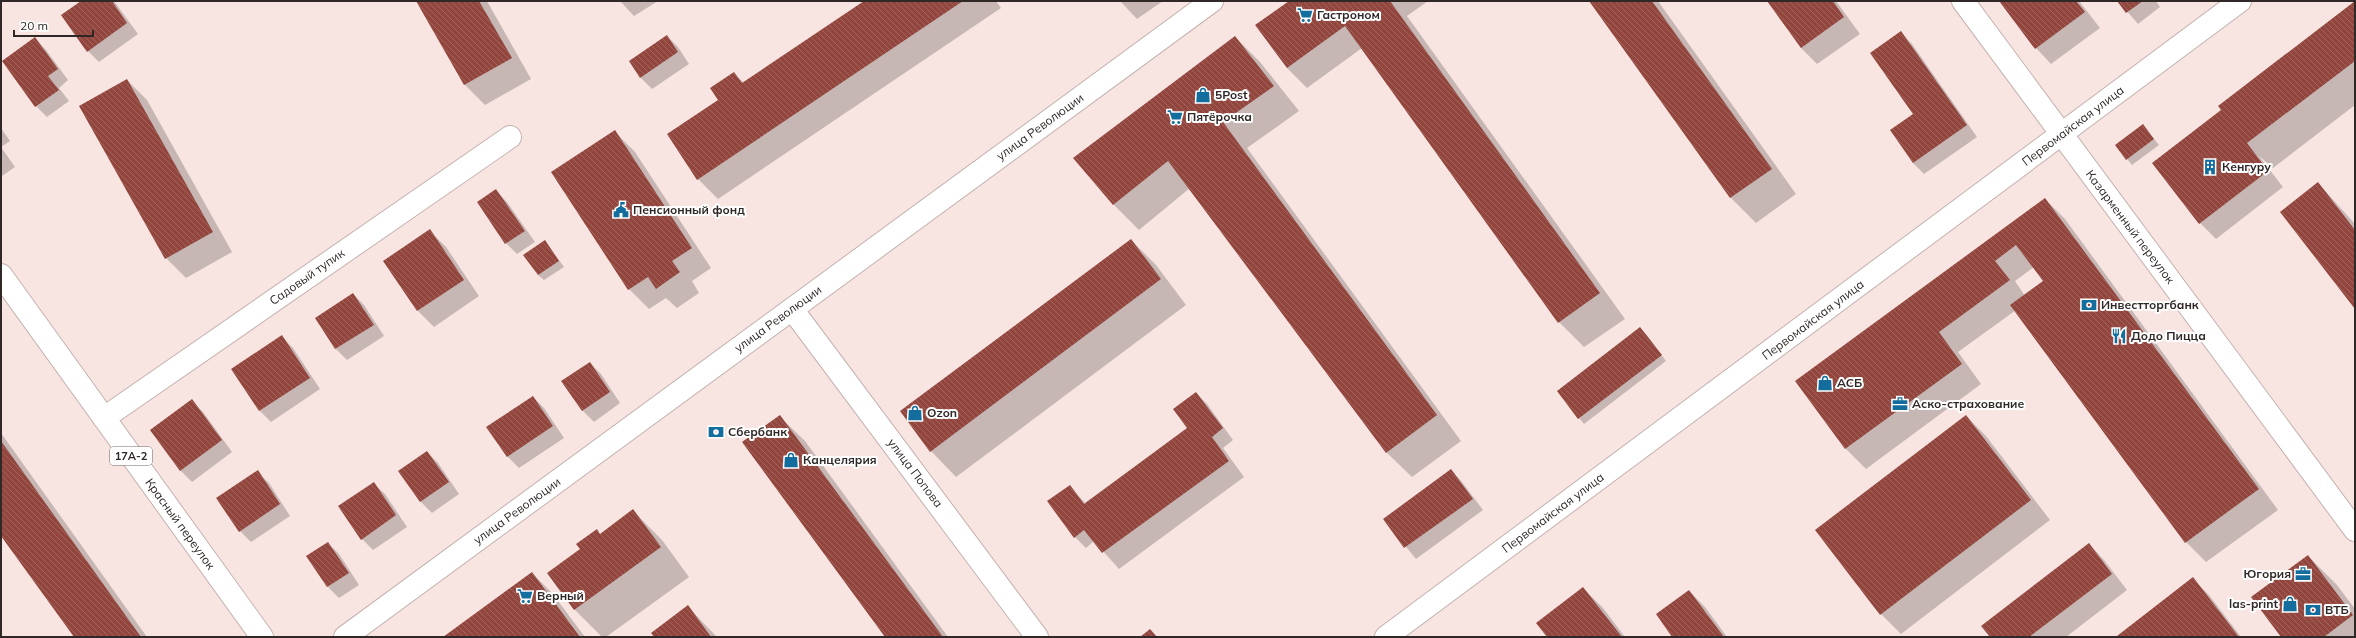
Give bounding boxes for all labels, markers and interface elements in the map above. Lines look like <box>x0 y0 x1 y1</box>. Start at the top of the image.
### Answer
supermarket icon: Гастроном <box>1296 6 1314 24</box>
place label: Гастроном <box>1317 7 1380 22</box>
scale bar <box>14 12 93 38</box>
text: 20 m <box>20 18 48 33</box>
street label: Первомайская улица <box>2019 82 2127 169</box>
shop icon: 5Post <box>1194 86 1212 104</box>
place label: 5Post <box>1215 87 1248 102</box>
street label: улица Революции <box>993 90 1086 163</box>
supermarket icon: Пятёрочка <box>1166 108 1184 126</box>
place label: Пятёрочка <box>1187 109 1252 124</box>
building icon: Кенгуру <box>2201 158 2219 176</box>
place label: Кенгуру <box>2222 159 2271 174</box>
street label: Казарменный переулок <box>2083 167 2178 287</box>
public building icon: Пенсионный фонд <box>612 201 630 219</box>
place label: Пенсионный фонд <box>633 202 745 217</box>
street label: Садовый тупик <box>266 245 348 308</box>
street label: Первомайская улица <box>1759 276 1867 363</box>
street label: улица Революции <box>731 282 824 355</box>
bank icon: Инвестторгбанк <box>2080 296 2098 314</box>
place label: Инвестторгбанк <box>2101 297 2199 312</box>
restaurant icon: Додо Пицца <box>2110 327 2128 345</box>
place label: Додо Пицца <box>2131 328 2206 343</box>
shop icon: АСБ <box>1816 374 1834 392</box>
place label: АСБ <box>1837 375 1862 390</box>
office icon: Аско-страхование <box>1891 395 1909 413</box>
place label: Аско-страхование <box>1912 396 2024 411</box>
shop icon: Ozon <box>906 404 924 422</box>
place label: Ozon <box>927 405 957 420</box>
bank icon: Сбербанк <box>707 423 725 441</box>
place label: Сбербанк <box>728 424 787 439</box>
street label: улица Попова <box>885 435 946 510</box>
road number: 17А-2 <box>110 447 152 465</box>
shop icon: Канцелярия <box>782 451 800 469</box>
place label: Канцелярия <box>803 452 877 467</box>
street label: Первомайская улица <box>1499 469 1607 556</box>
street label: улица Революции <box>470 474 563 547</box>
street label: Красный переулок <box>142 475 219 573</box>
office icon: Югория <box>2294 565 2312 583</box>
place label: Югория <box>2243 566 2291 581</box>
supermarket icon: Верный <box>516 587 534 605</box>
place label: Верный <box>537 588 584 603</box>
shop icon: las-print <box>2281 595 2299 613</box>
place label: las-print <box>2229 596 2278 611</box>
bank icon: ВТБ <box>2304 601 2322 619</box>
place label: ВТБ <box>2325 602 2349 617</box>

